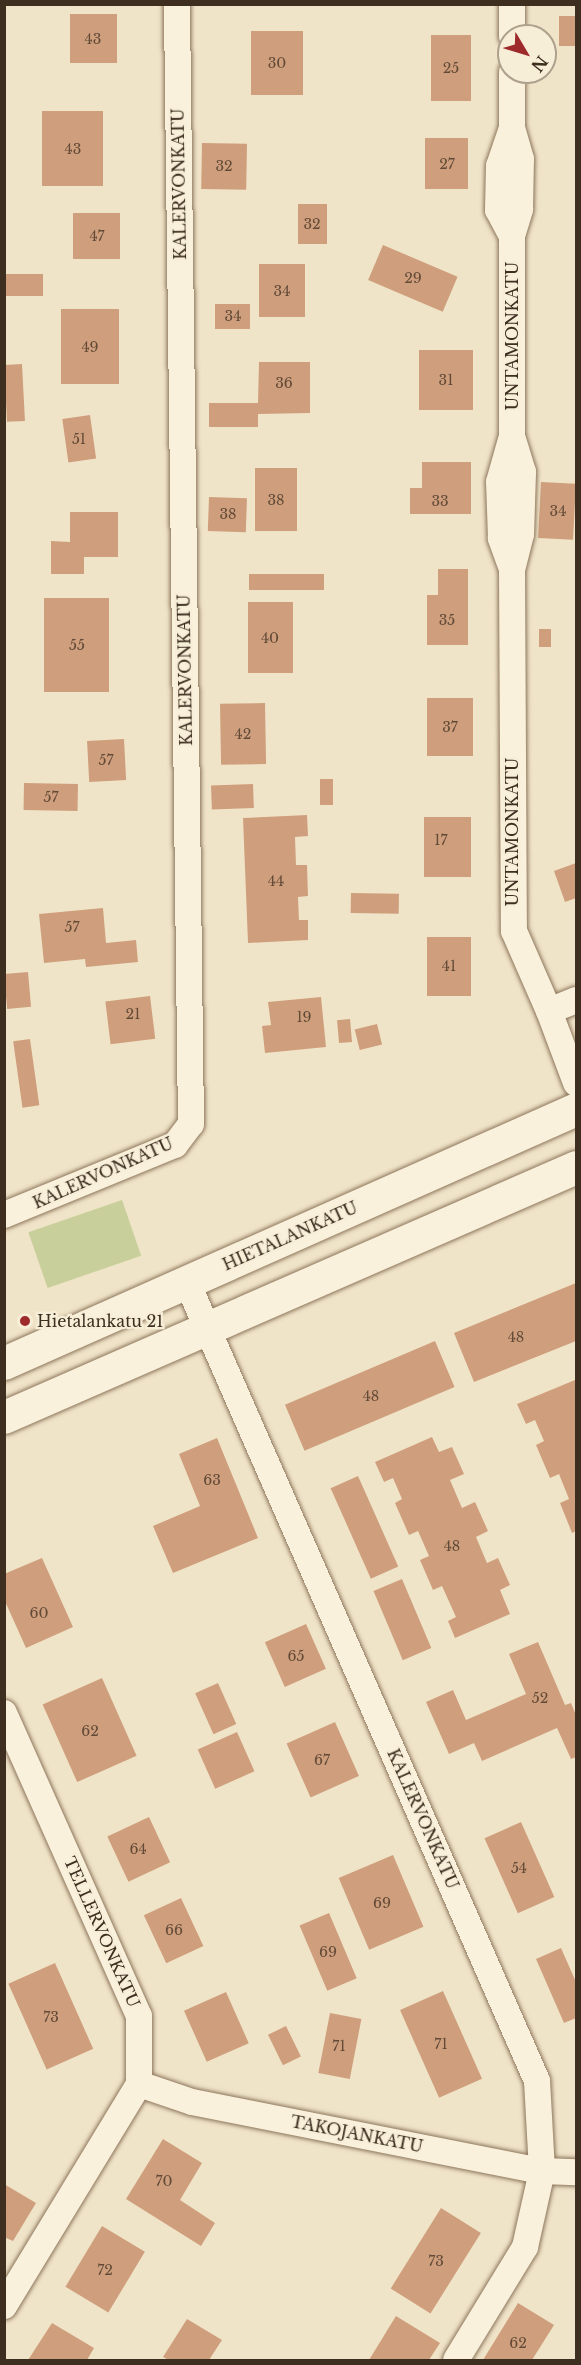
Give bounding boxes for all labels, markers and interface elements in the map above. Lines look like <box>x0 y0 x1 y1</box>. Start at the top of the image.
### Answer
north arrow <box>497 24 557 84</box>
house number: 43 <box>85 31 101 47</box>
text: N <box>527 52 552 76</box>
house number: 30 <box>268 55 286 71</box>
house number: 25 <box>443 60 459 76</box>
street label: KALERVONKATU <box>168 108 190 260</box>
house number: 43 <box>65 141 81 157</box>
house number: 27 <box>439 156 455 172</box>
house number: 32 <box>215 158 233 174</box>
house number: 32 <box>303 216 321 232</box>
house number: 47 <box>89 228 105 244</box>
street label: UNTAMONKATU <box>502 261 522 411</box>
house number: 29 <box>404 270 422 286</box>
house number: 34 <box>274 283 290 299</box>
house number: 34 <box>225 308 241 324</box>
house number: 49 <box>81 339 99 355</box>
house number: 31 <box>439 372 453 388</box>
house number: 36 <box>275 375 293 391</box>
house number: 51 <box>72 431 86 447</box>
house number: 38 <box>267 492 285 508</box>
house number: 33 <box>431 493 449 509</box>
house number: 34 <box>550 503 566 519</box>
house number: 38 <box>219 506 237 522</box>
street label: KALERVONKATU <box>174 594 196 746</box>
house number: 35 <box>439 612 455 628</box>
house number: 40 <box>261 630 279 646</box>
house number: 55 <box>69 637 85 653</box>
house number: 37 <box>442 719 458 735</box>
house number: 42 <box>235 726 251 742</box>
house number: 57 <box>99 752 113 768</box>
street label: UNTAMONKATU <box>502 757 522 907</box>
house number: 57 <box>44 789 58 805</box>
house number: 17 <box>434 832 448 848</box>
house number: 44 <box>268 873 284 889</box>
house number: 57 <box>65 919 79 935</box>
house number: 41 <box>442 958 456 974</box>
house number: 21 <box>126 1006 140 1022</box>
house number: 19 <box>296 1009 312 1025</box>
street label: KALERVONKATU <box>30 1133 176 1213</box>
street label: HIETALANKATU <box>220 1198 360 1274</box>
place label: Hietalankatu 21 <box>37 1311 163 1331</box>
marker: Hietalankatu 21 <box>18 1314 32 1328</box>
house number: 48 <box>508 1329 524 1345</box>
house number: 48 <box>363 1388 379 1404</box>
house number: 63 <box>203 1472 221 1488</box>
house number: 48 <box>444 1538 460 1554</box>
house number: 60 <box>30 1605 48 1621</box>
house number: 65 <box>288 1648 304 1664</box>
house number: 52 <box>532 1690 548 1706</box>
house number: 62 <box>81 1723 99 1739</box>
street label: KALERVONKATU <box>383 1746 463 1892</box>
house number: 67 <box>314 1752 330 1768</box>
house number: 64 <box>129 1841 147 1857</box>
street label: TELLERVONKATU <box>60 1854 144 2010</box>
house number: 54 <box>511 1860 527 1876</box>
house number: 69 <box>373 1895 391 1911</box>
house number: 66 <box>165 1922 183 1938</box>
house number: 69 <box>319 1944 337 1960</box>
house number: 73 <box>43 2009 59 2025</box>
house number: 71 <box>434 2036 448 2052</box>
house number: 71 <box>332 2038 346 2054</box>
street label: TAKOJANKATU <box>289 2112 425 2156</box>
house number: 70 <box>155 2173 173 2189</box>
house number: 73 <box>428 2253 444 2269</box>
house number: 72 <box>97 2262 113 2278</box>
house number: 62 <box>509 2335 527 2351</box>

